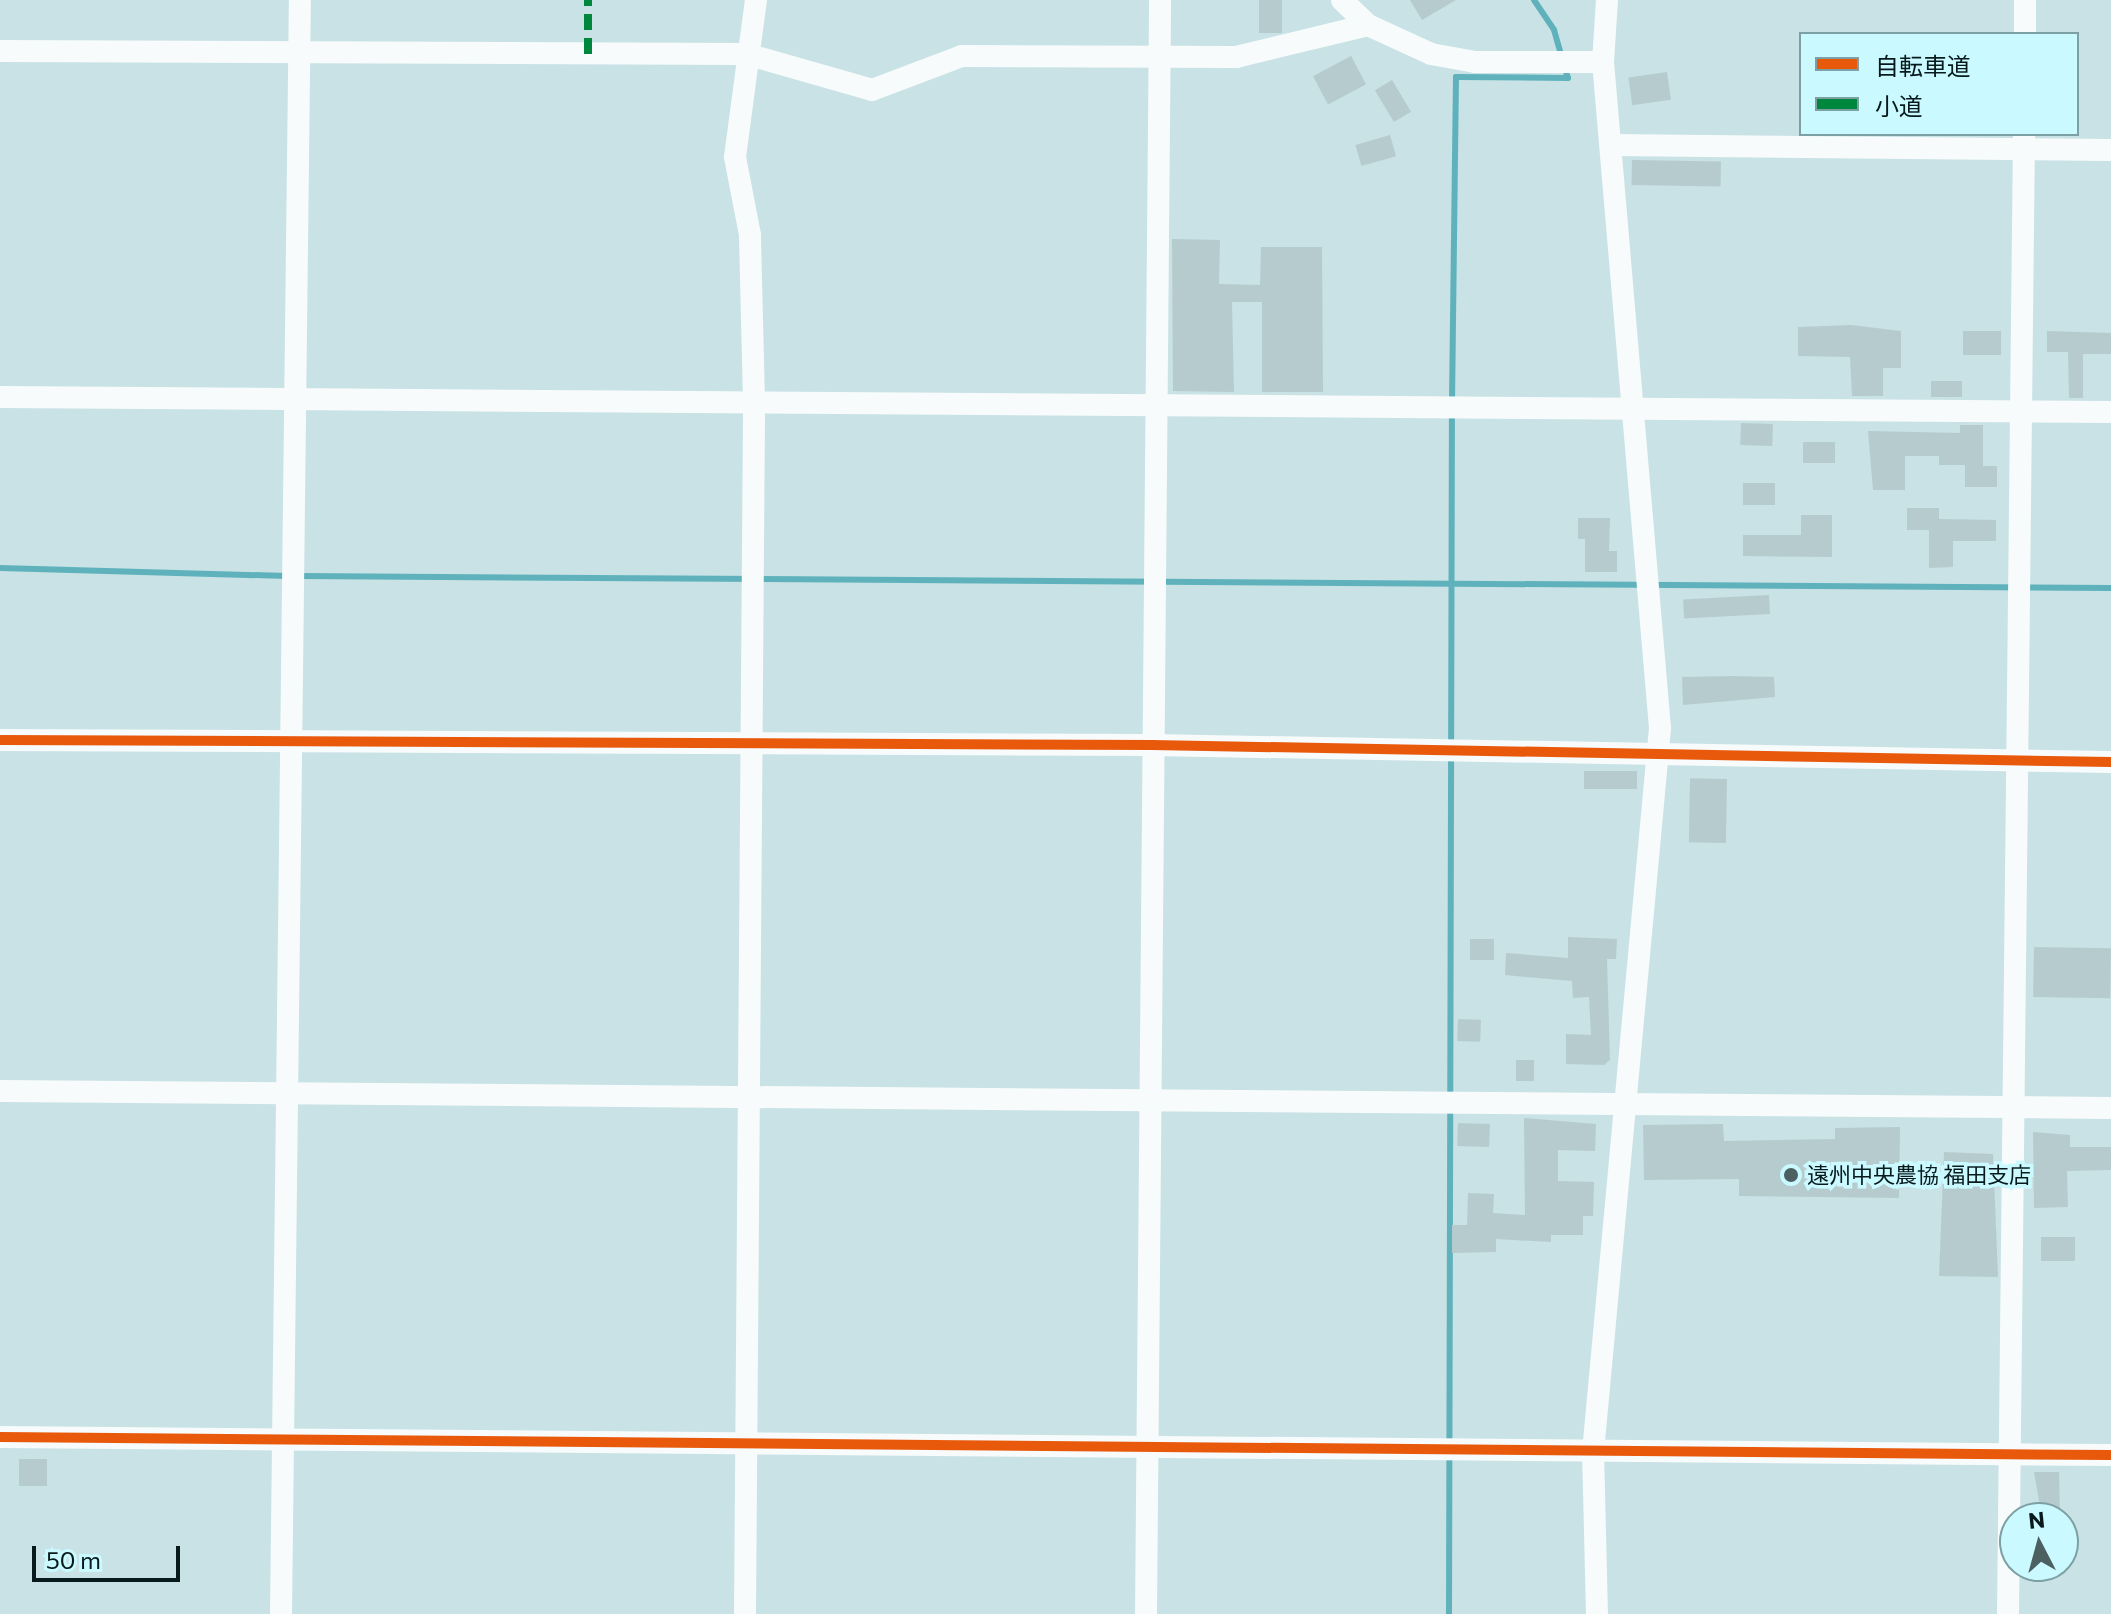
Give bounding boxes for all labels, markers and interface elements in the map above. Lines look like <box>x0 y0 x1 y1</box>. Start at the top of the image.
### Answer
legend <box>1799 32 2079 136</box>
text: 自転車道 <box>1875 51 1971 80</box>
text: 小道 <box>1875 91 1923 120</box>
place label: 遠州中央農協 福田支店 <box>1807 1162 2031 1188</box>
marker: 遠州中央農協 福田支店 <box>1782 1166 1800 1184</box>
north arrow <box>1999 1502 2079 1582</box>
text: N <box>2027 1505 2046 1534</box>
scale bar <box>36 1530 184 1580</box>
text: 50 m <box>46 1545 101 1574</box>

